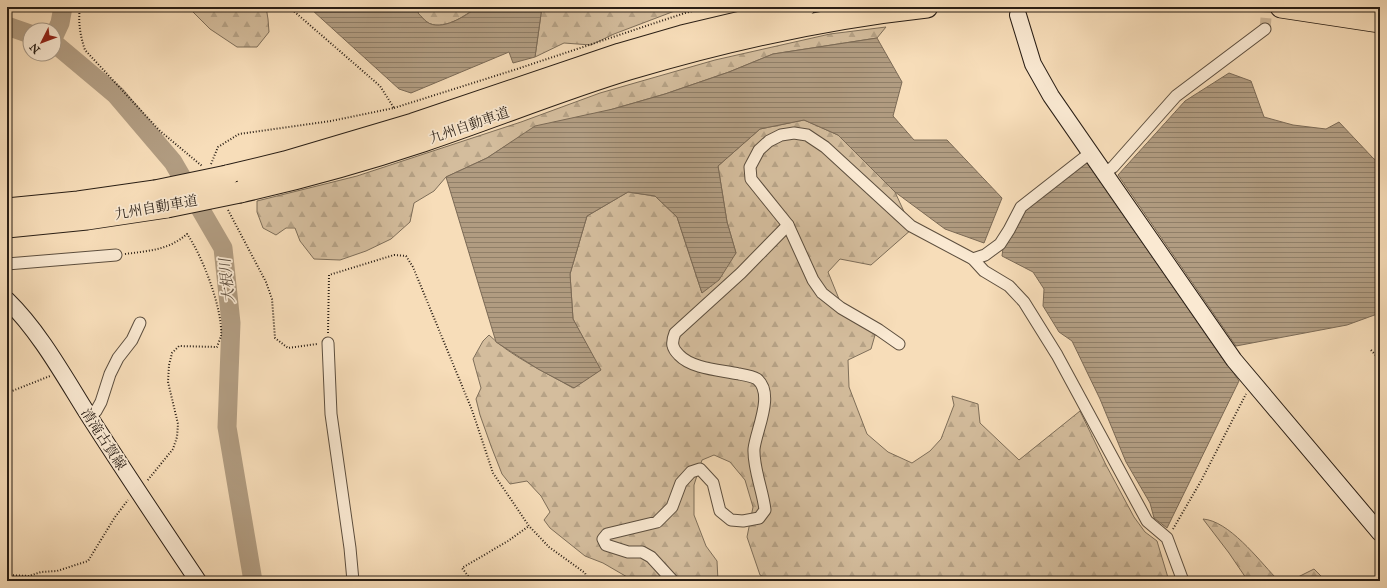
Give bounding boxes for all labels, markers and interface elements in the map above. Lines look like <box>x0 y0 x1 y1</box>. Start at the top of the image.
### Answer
north arrow <box>22 22 62 62</box>
text: N <box>27 40 43 56</box>
street label: 九州自動車道 <box>427 104 512 147</box>
street label: 九州自動車道 <box>113 192 199 223</box>
water label: 大根川 <box>215 256 238 304</box>
street label: 清滝古賀線 <box>77 405 130 473</box>

